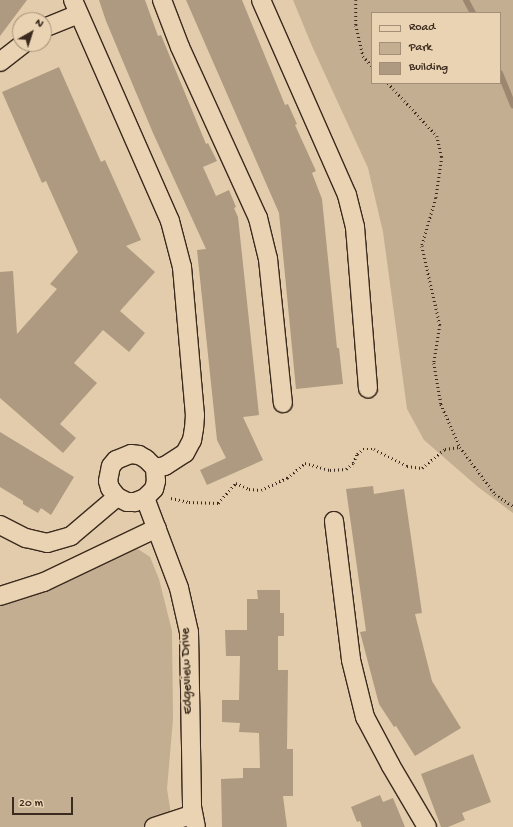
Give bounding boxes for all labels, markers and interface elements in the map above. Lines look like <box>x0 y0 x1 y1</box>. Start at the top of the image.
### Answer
north arrow <box>12 12 52 52</box>
legend <box>371 12 501 84</box>
text: N <box>32 17 45 30</box>
text: Road <box>409 21 435 35</box>
text: Park <box>409 41 432 55</box>
text: Building <box>409 61 448 75</box>
street label: Edgeview Drive <box>179 627 197 715</box>
scale bar <box>14 789 75 815</box>
text: 20 m <box>19 797 43 811</box>

